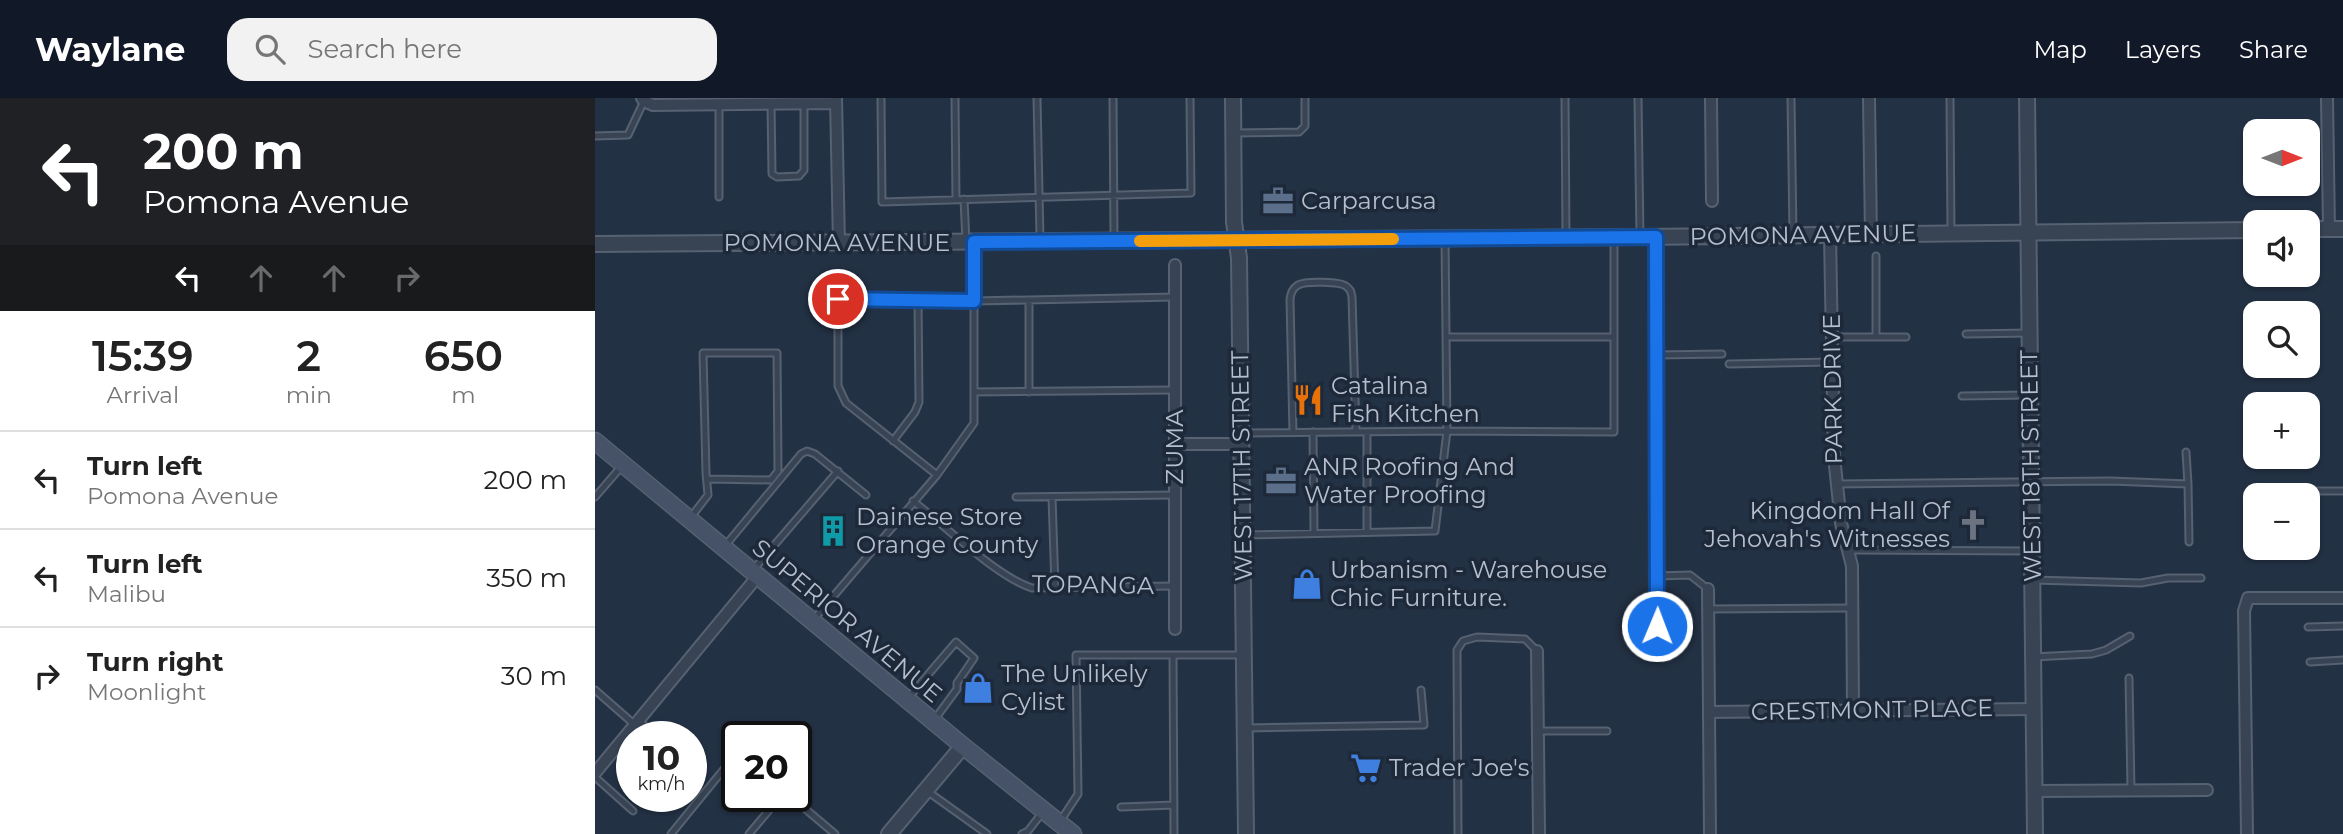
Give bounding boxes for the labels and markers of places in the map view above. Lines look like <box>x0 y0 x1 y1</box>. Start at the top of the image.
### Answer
office icon: Carparcusa <box>1261 184 1295 218</box>
place label: Carparcusa <box>1301 186 1437 215</box>
pin <box>808 269 868 329</box>
place label: Catalina Fish Kitchen <box>1331 371 1480 428</box>
restaurant icon: Catalina Fish Kitchen <box>1291 383 1325 417</box>
place label: ANR Roofing And Water Proofing <box>1304 452 1515 509</box>
office icon: ANR Roofing And Water Proofing <box>1264 464 1298 498</box>
place label: Kingdom Hall Of Jehovah's Witnesses <box>1703 496 1951 553</box>
place label: Dainese Store Orange County <box>856 502 1038 559</box>
church icon: Kingdom Hall Of Jehovah's Witnesses <box>1956 508 1990 542</box>
building icon: Dainese Store Orange County <box>816 514 850 548</box>
place label: Urbanism - Warehouse Chic Furniture. <box>1330 555 1607 612</box>
shop icon: Urbanism - Warehouse Chic Furniture. <box>1290 567 1324 601</box>
place label: The Unlikely Cylist <box>1001 659 1148 716</box>
shop icon: The Unlikely Cylist <box>961 671 995 705</box>
supermarket icon: Trader Joe's <box>1349 751 1383 785</box>
place label: Trader Joe's <box>1389 753 1529 782</box>

